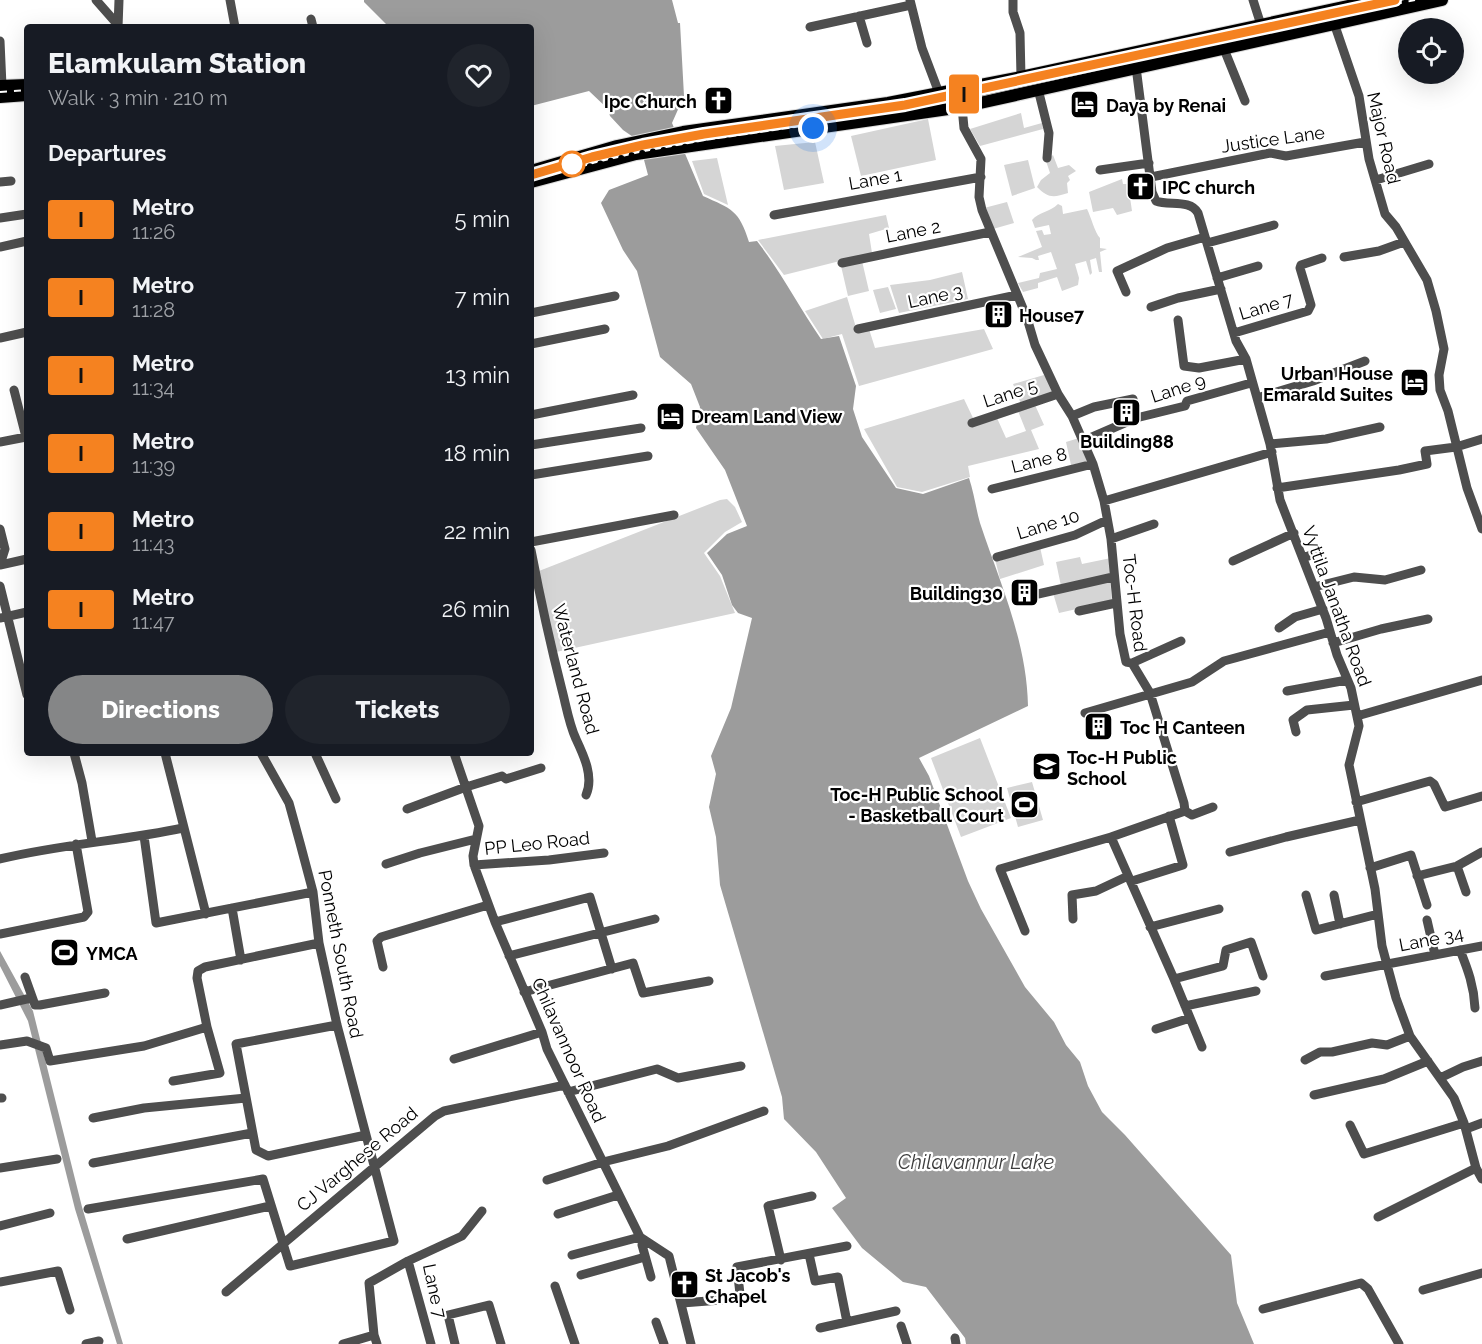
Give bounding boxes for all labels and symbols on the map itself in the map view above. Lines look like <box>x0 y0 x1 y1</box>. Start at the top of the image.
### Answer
line badge: I <box>944 74 984 113</box>
church icon: Ipc Church <box>702 85 734 117</box>
hotel icon: Daya by Renai <box>1069 89 1101 121</box>
street label: Major Road <box>1363 90 1405 186</box>
place label: Ipc Church <box>604 91 697 112</box>
place label: Daya by Renai <box>1106 95 1226 116</box>
your location <box>798 113 828 143</box>
street label: Justice Lane <box>1220 121 1326 157</box>
unlabelled marker <box>559 151 585 177</box>
street label: Lane 1 <box>847 164 904 194</box>
church icon: IPC church <box>1125 171 1157 203</box>
place label: IPC church <box>1162 177 1255 198</box>
street label: Lane 2 <box>884 215 942 247</box>
street label: Lane 3 <box>906 280 964 312</box>
street label: Lane 7 <box>1236 288 1296 324</box>
building icon: House7 <box>982 299 1014 331</box>
place label: House7 <box>1019 305 1085 326</box>
place label: Urban House Emarald Suites <box>1263 363 1393 405</box>
hotel icon: Urban House Emarald Suites <box>1398 367 1430 399</box>
street label: Lane 9 <box>1148 369 1208 407</box>
street label: Lane 5 <box>980 374 1040 412</box>
building icon: Building88 <box>1111 396 1143 428</box>
hotel icon: Dream Land View <box>654 400 686 432</box>
place label: Dream Land View <box>691 406 843 427</box>
place label: Building88 <box>1080 431 1174 452</box>
street label: Lane 8 <box>1009 443 1069 477</box>
street label: Lane 10 <box>1014 505 1082 543</box>
street label: Vyttila Janatha Road <box>1298 523 1376 689</box>
street label: Toc-H Road <box>1119 553 1151 653</box>
building icon: Building30 <box>1008 577 1040 609</box>
place label: Building30 <box>910 583 1003 604</box>
street label: Waterland Road <box>548 601 604 737</box>
building icon: Toc H Canteen <box>1083 711 1115 743</box>
place label: Toc H Canteen <box>1120 717 1245 738</box>
place label: Toc-H Public School <box>1067 747 1177 789</box>
school or university icon: Toc-H Public School <box>1030 751 1062 783</box>
place label: Toc-H Public School - Basketball Court <box>830 784 1004 826</box>
sports icon: Toc-H Public School - Basketball Court <box>1009 788 1041 820</box>
street label: PP Leo Road <box>483 827 591 859</box>
street label: Ponneth South Road <box>314 868 368 1040</box>
street label: Lane 34 <box>1397 922 1465 956</box>
sports icon: YMCA <box>49 937 81 969</box>
place label: YMCA <box>86 943 139 964</box>
street label: Chilavannoor Road <box>528 974 610 1126</box>
street label: CJ Varghese Road <box>292 1102 422 1216</box>
water label: Chilavannur Lake <box>898 1150 1055 1174</box>
street label: Lane 7 <box>419 1262 451 1321</box>
place label: St Jacob's Chapel <box>705 1265 791 1307</box>
church icon: St Jacob's Chapel <box>668 1269 700 1301</box>

